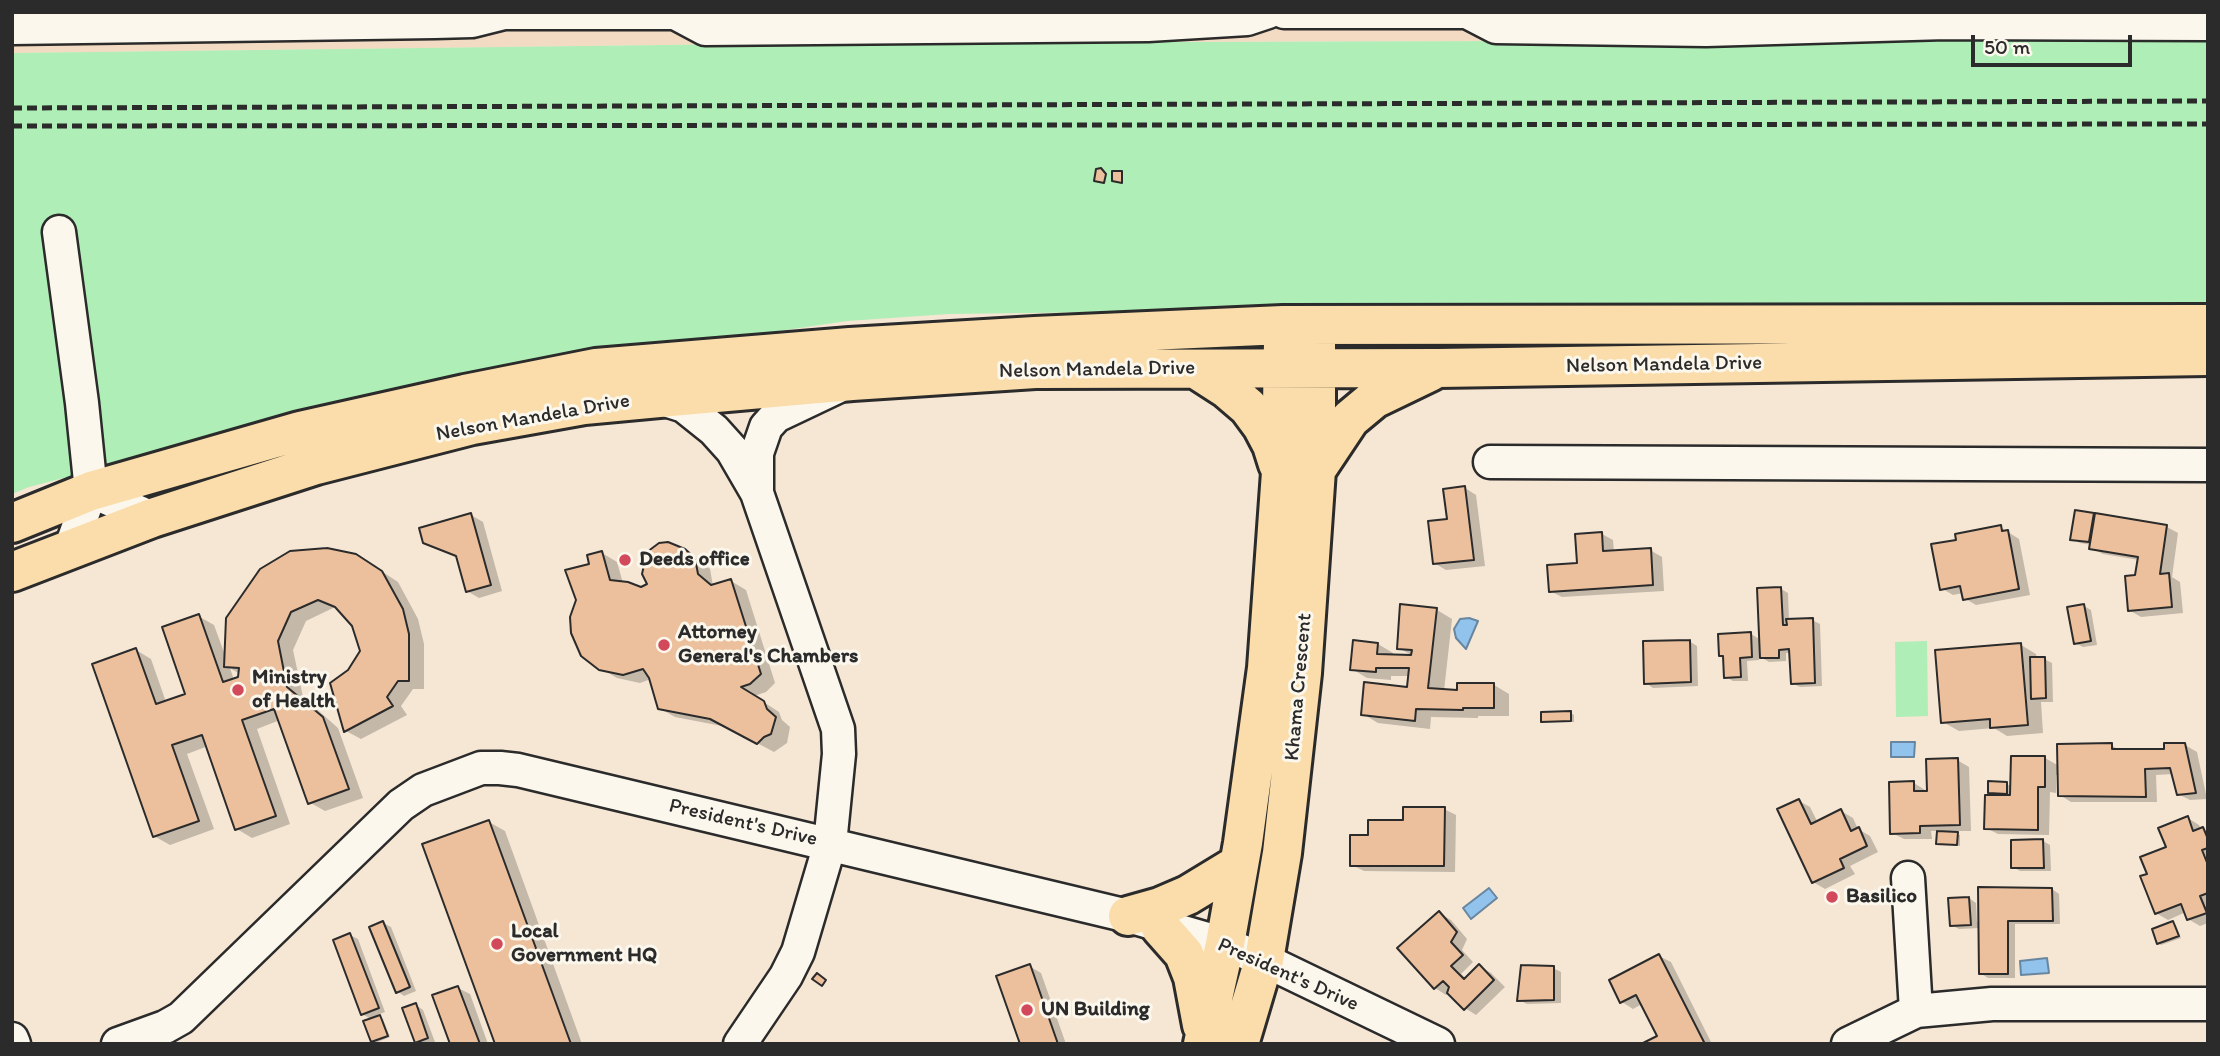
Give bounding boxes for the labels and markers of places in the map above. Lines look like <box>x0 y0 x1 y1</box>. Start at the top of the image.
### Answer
place label: Deeds office <box>639 547 750 573</box>
marker: Deeds office <box>617 552 633 568</box>
place label: Attorney General's Chambers <box>678 620 858 670</box>
marker: Attorney General's Chambers <box>656 637 672 653</box>
place label: Ministry of Health <box>252 665 335 715</box>
marker: Ministry of Health <box>230 682 246 698</box>
place label: Basilico <box>1846 884 1917 910</box>
marker: Basilico <box>1824 889 1840 905</box>
place label: Local Government HQ <box>511 919 657 969</box>
marker: Local Government HQ <box>489 936 505 952</box>
place label: UN Building <box>1041 997 1150 1023</box>
marker: UN Building <box>1019 1002 1035 1018</box>

